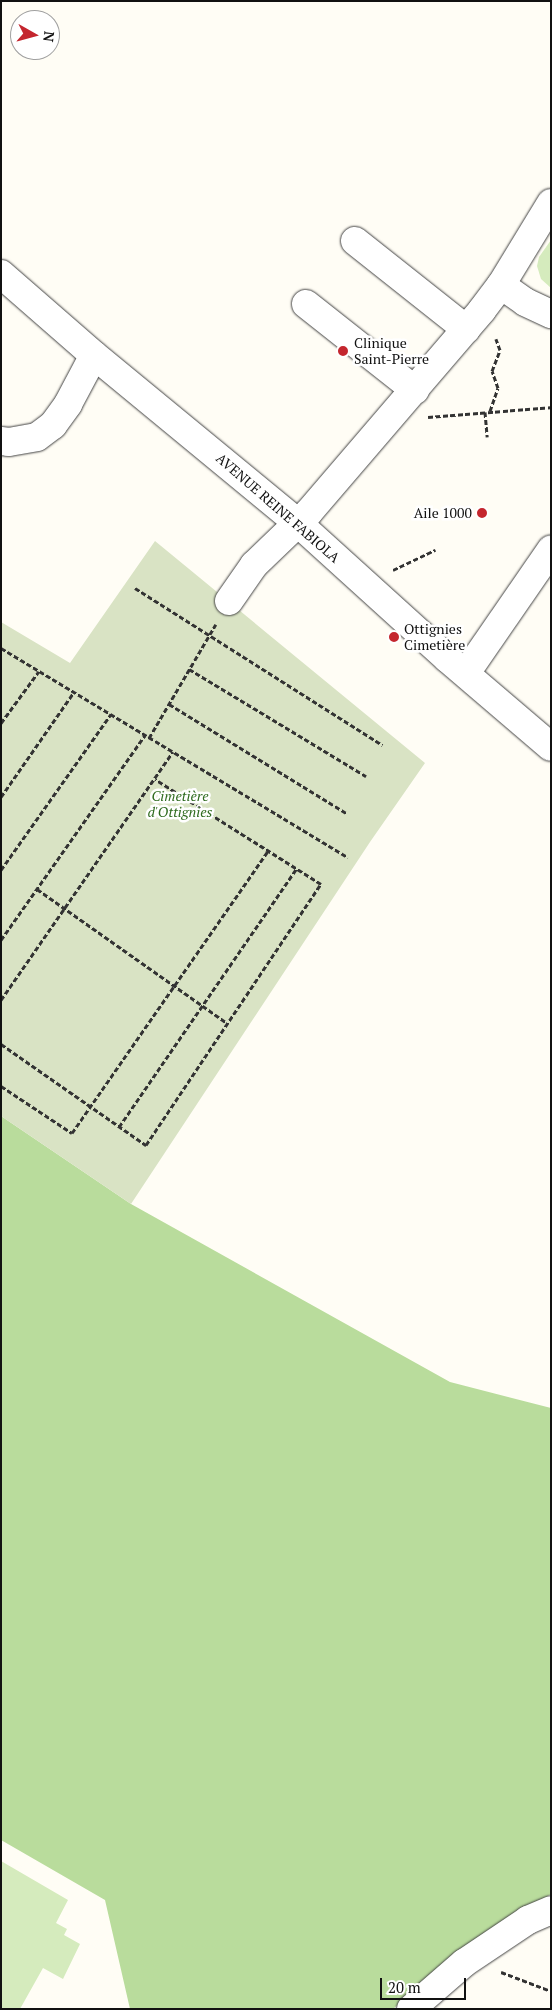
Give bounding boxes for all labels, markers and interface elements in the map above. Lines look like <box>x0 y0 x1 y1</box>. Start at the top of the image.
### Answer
north arrow <box>10 10 60 60</box>
text: N <box>39 30 59 43</box>
place label: Clinique Saint-Pierre <box>354 335 429 368</box>
marker: Clinique Saint-Pierre <box>336 344 350 358</box>
street label: AVENUE REINE FABIOLA <box>213 450 343 566</box>
place label: Aile 1000 <box>414 505 472 521</box>
marker: Aile 1000 <box>476 507 488 519</box>
place label: Ottignies Cimetière <box>404 621 465 654</box>
marker: Ottignies Cimetière <box>388 631 400 643</box>
park label: Cimetière d'Ottignies <box>148 788 212 820</box>
scale bar <box>382 1968 468 2000</box>
text: 20 m <box>388 1977 421 1997</box>

